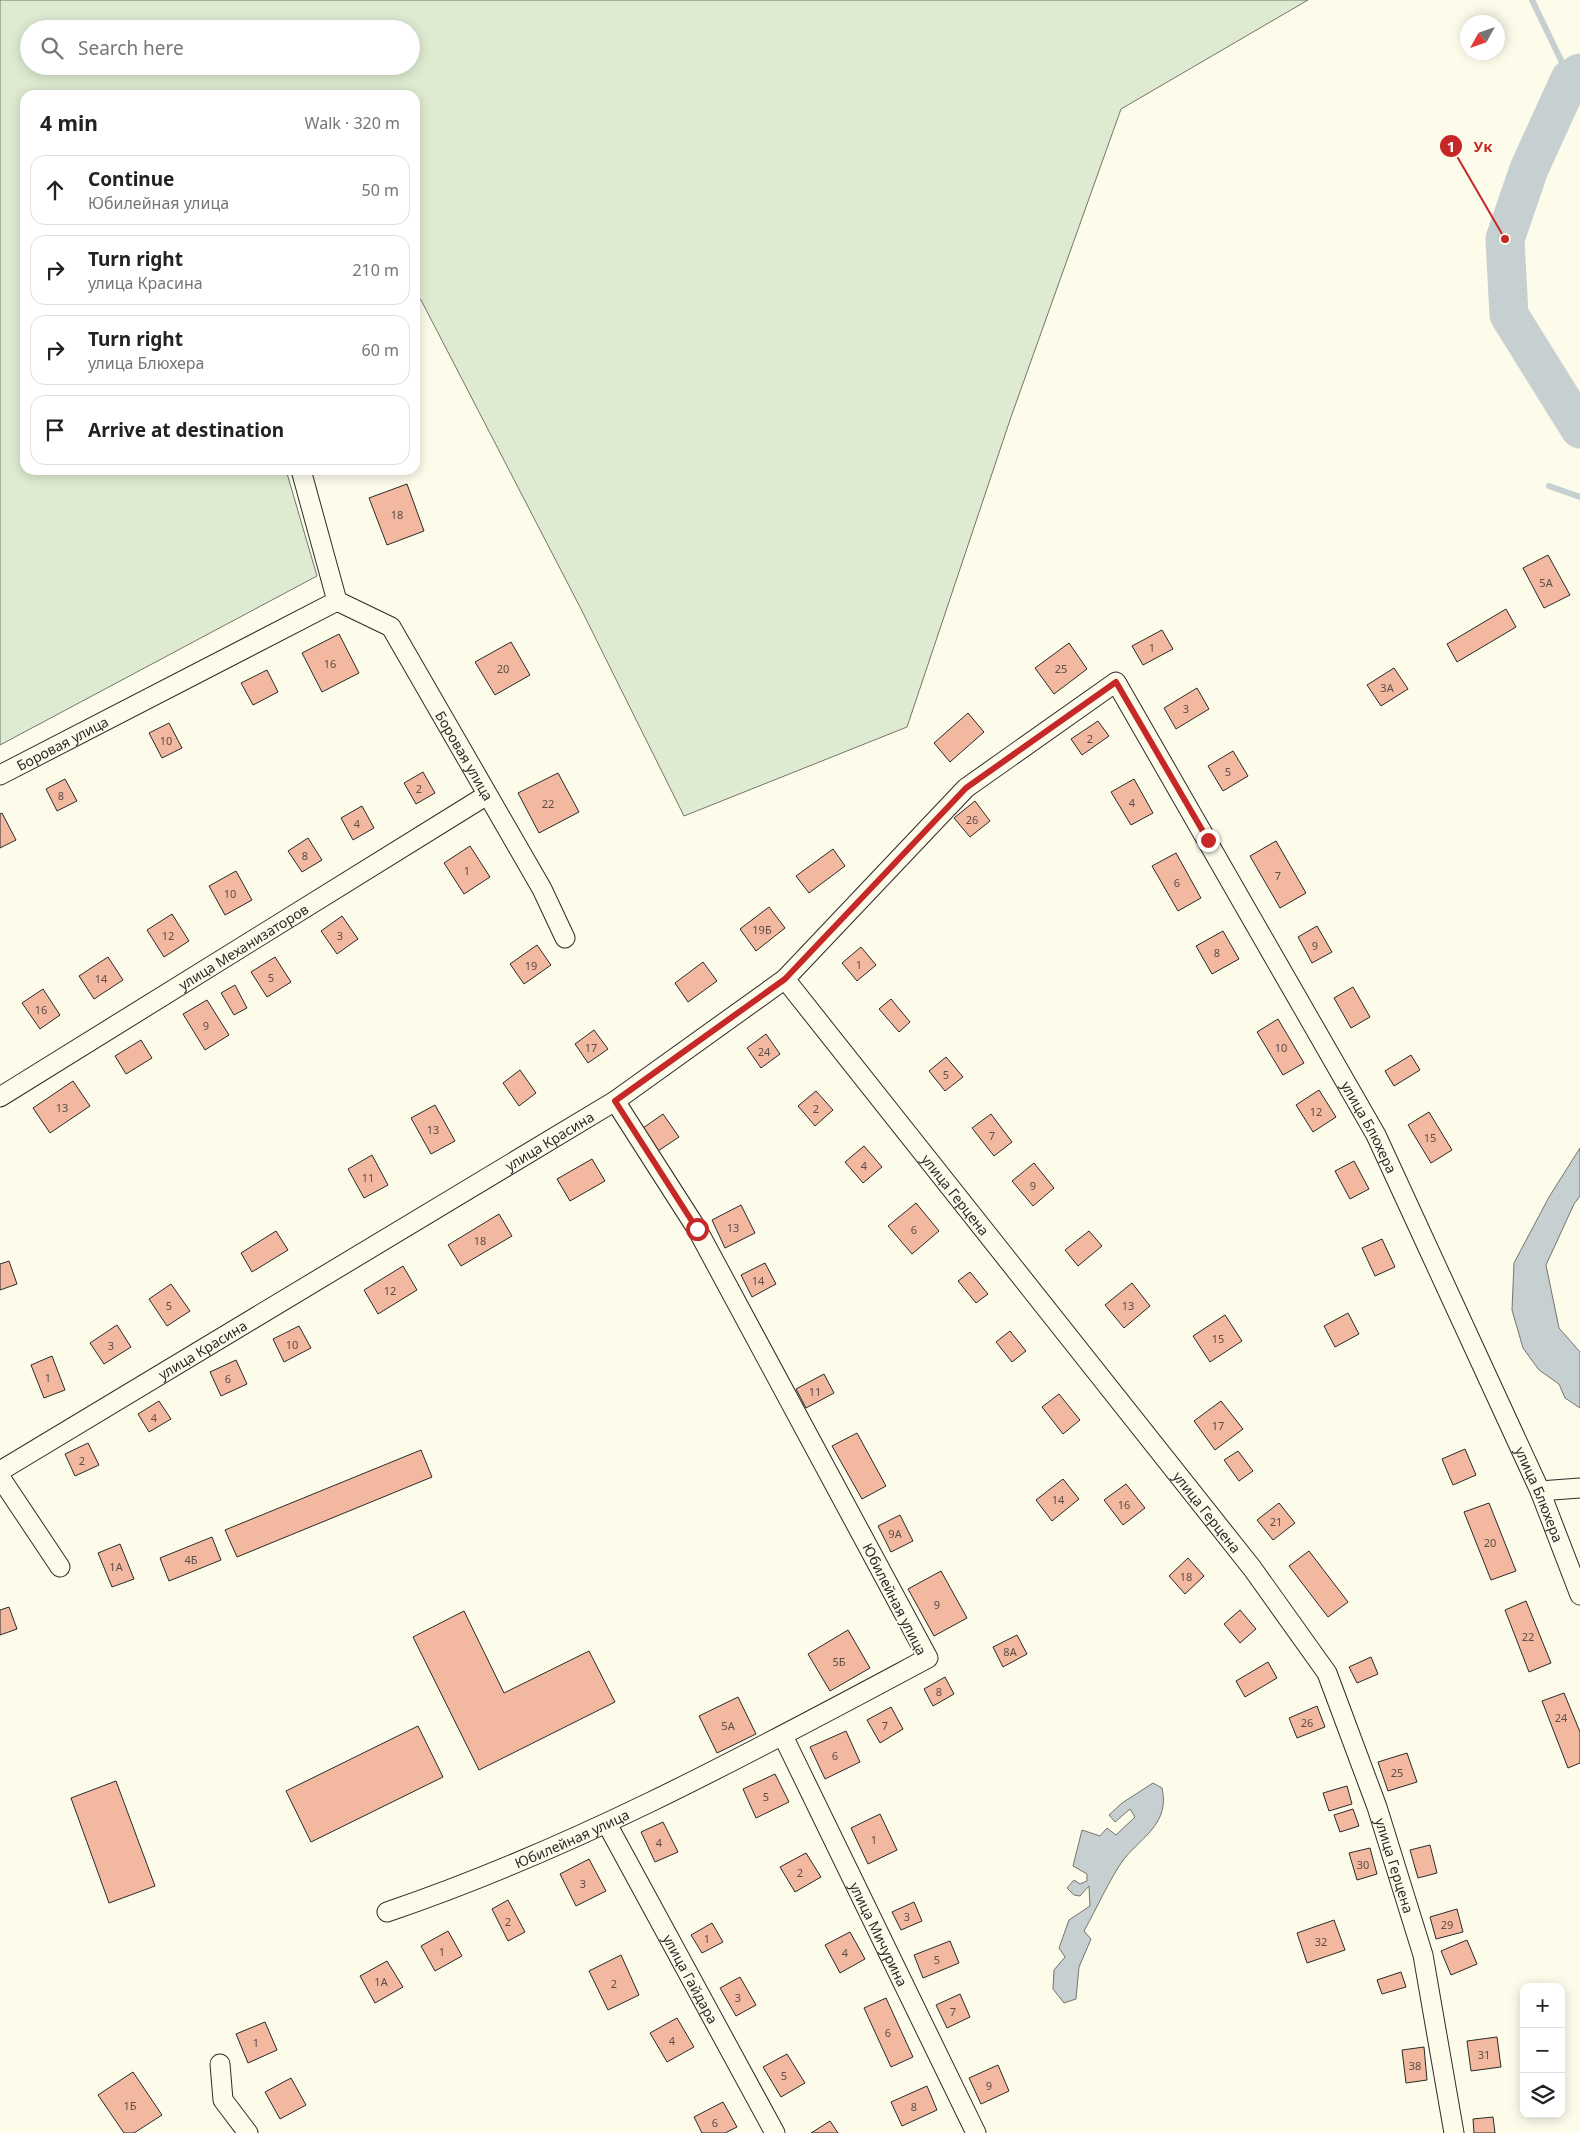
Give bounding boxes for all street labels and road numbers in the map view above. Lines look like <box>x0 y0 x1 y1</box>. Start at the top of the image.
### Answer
street label: Боровая улица <box>432 707 498 804</box>
street label: Боровая улица <box>13 711 111 774</box>
street label: улица Механизаторов <box>175 899 312 994</box>
street label: улица Блюхера <box>1337 1077 1402 1176</box>
street label: улица Красина <box>501 1107 597 1175</box>
street label: улица Герцена <box>918 1150 994 1239</box>
street label: улица Красина <box>154 1315 250 1383</box>
street label: улица Блюхера <box>1511 1443 1568 1545</box>
street label: улица Герцена <box>1169 1467 1246 1556</box>
street label: Юбилейная улица <box>859 1540 931 1658</box>
street label: Юбилейная улица <box>512 1804 632 1872</box>
street label: улица Герцена <box>1371 1815 1419 1916</box>
street label: улица Мичурина <box>846 1879 913 1989</box>
street label: улица Гайдара <box>659 1931 723 2027</box>

